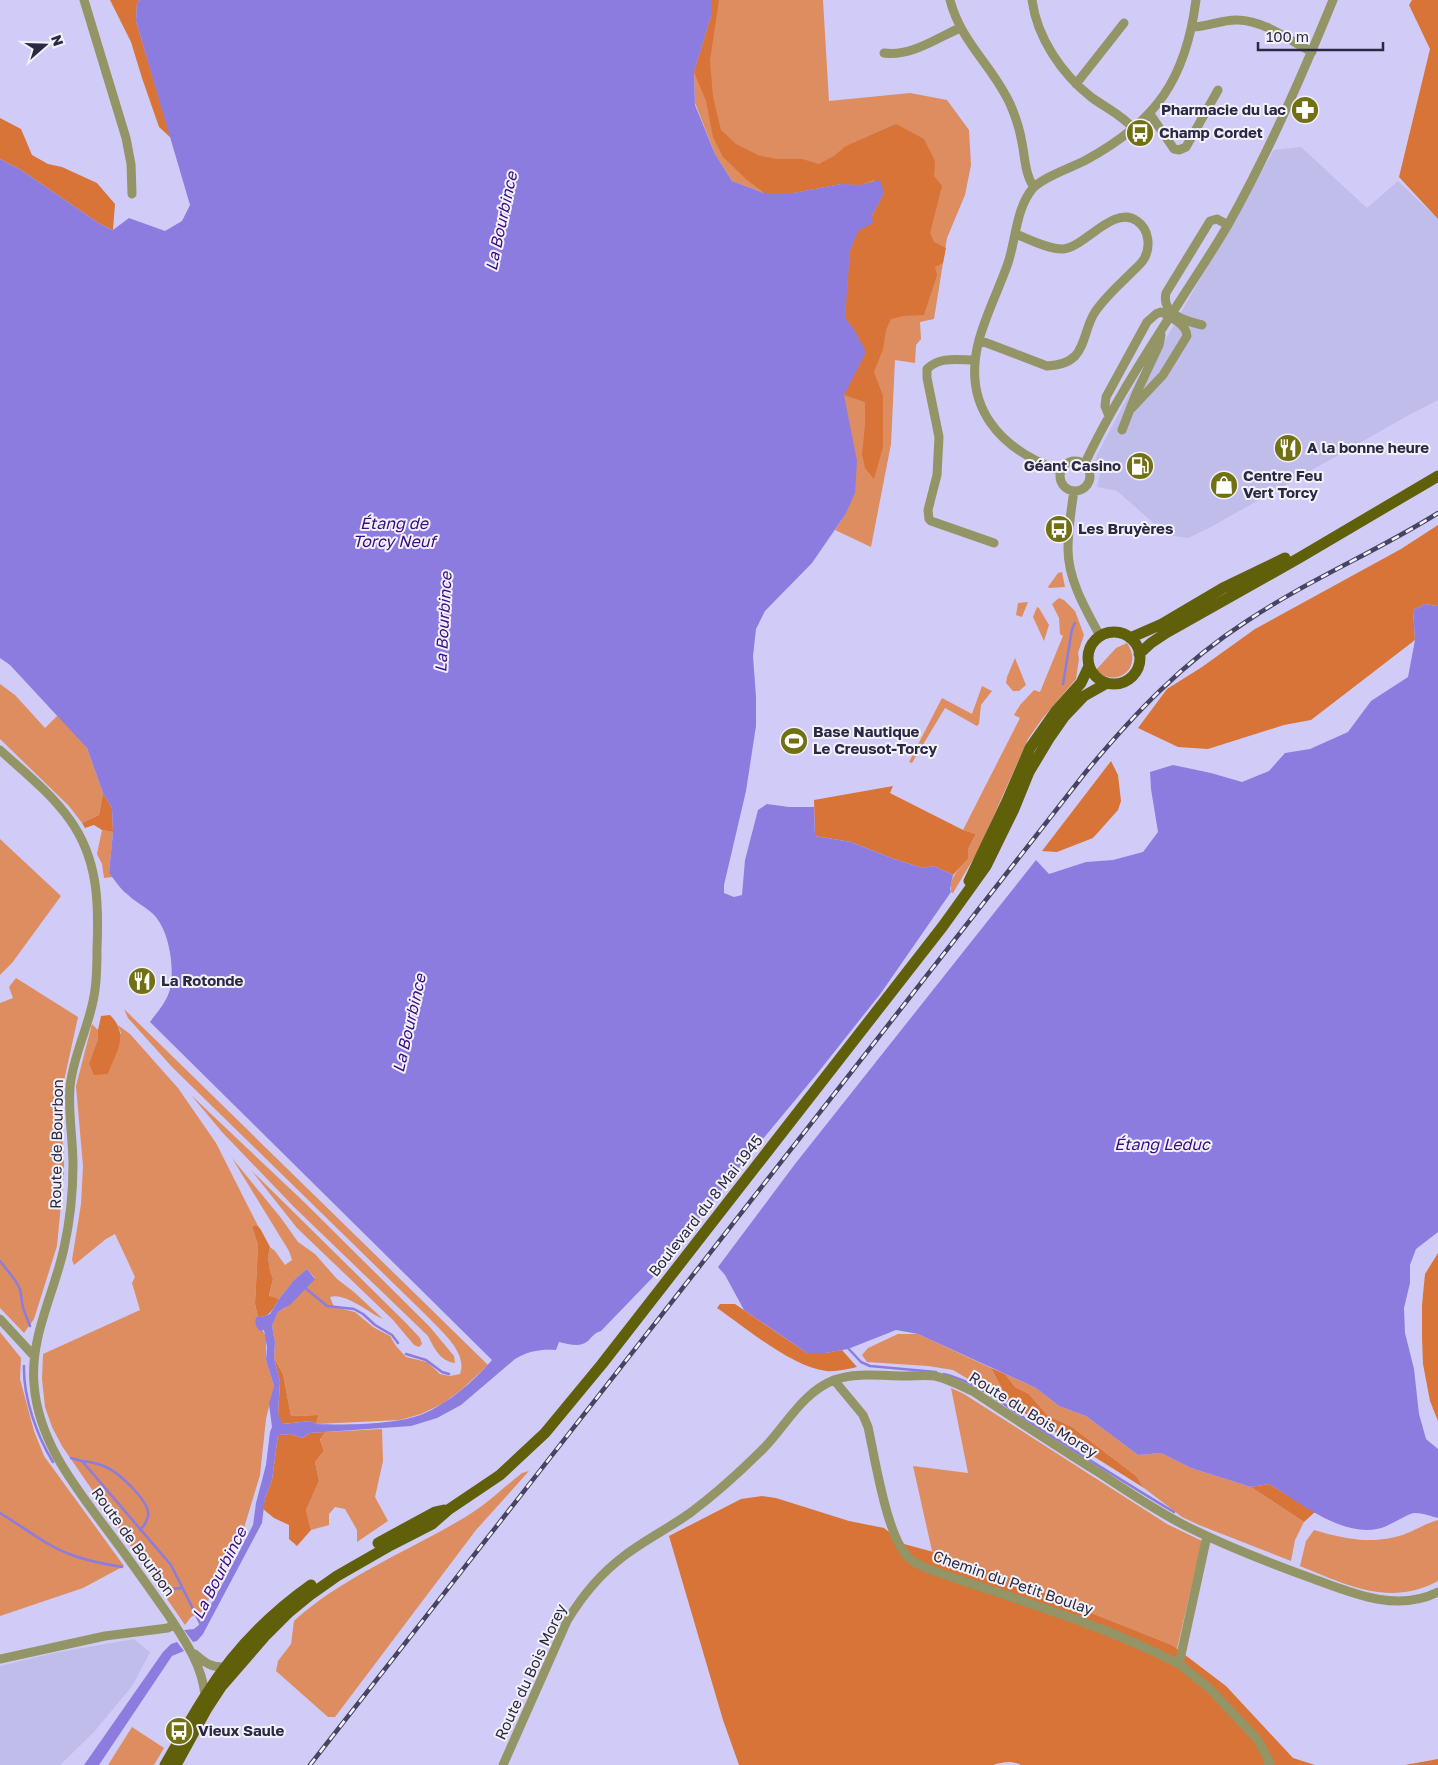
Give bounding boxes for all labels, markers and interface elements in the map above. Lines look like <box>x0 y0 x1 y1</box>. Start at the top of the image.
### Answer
north arrow <box>20 20 70 70</box>
scale bar <box>1258 20 1383 52</box>
text: 100 m <box>1266 27 1309 45</box>
text: N <box>48 32 67 48</box>
pharmacy icon: Pharmacie du lac <box>1290 95 1320 125</box>
place label: Pharmacie du lac <box>1161 100 1286 118</box>
bus stop icon: Champ Cordet <box>1125 118 1155 148</box>
place label: Champ Cordet <box>1159 123 1263 141</box>
water label: La Bourbince <box>481 168 522 272</box>
restaurant icon: A la bonne heure <box>1273 433 1303 463</box>
place label: A la bonne heure <box>1307 438 1429 456</box>
fuel station icon: Géant Casino <box>1125 451 1155 481</box>
place label: Géant Casino <box>1024 456 1121 474</box>
place label: Centre Feu Vert Torcy <box>1243 466 1322 501</box>
shop icon: Centre Feu Vert Torcy <box>1209 470 1239 500</box>
water label: Étang de Torcy Neuf <box>353 513 438 551</box>
bus stop icon: Les Bruyères <box>1044 514 1074 544</box>
place label: Les Bruyères <box>1078 519 1173 537</box>
water label: La Bourbince <box>430 570 456 673</box>
place label: Base Nautique Le Creusot-Torcy <box>813 722 937 757</box>
sports icon: Base Nautique Le Creusot-Torcy <box>779 726 809 756</box>
restaurant icon: La Rotonde <box>127 966 157 996</box>
water label: La Bourbince <box>388 970 430 1074</box>
place label: La Rotonde <box>161 971 244 989</box>
street label: Route de Bourbon <box>46 1079 66 1209</box>
street label: Boulevard du 8 Mai 1945 <box>644 1131 766 1280</box>
water label: Étang Leduc <box>1114 1134 1211 1154</box>
street label: Route du Bois Morey <box>966 1367 1101 1461</box>
street label: Route de Bourbon <box>88 1484 179 1599</box>
water label: La Bourbince <box>187 1522 252 1622</box>
street label: Chemin du Petit Boulay <box>931 1546 1096 1618</box>
street label: Route du Bois Morey <box>491 1600 570 1742</box>
bus stop icon: Vieux Saule <box>164 1716 194 1746</box>
place label: Vieux Saule <box>198 1721 285 1739</box>

